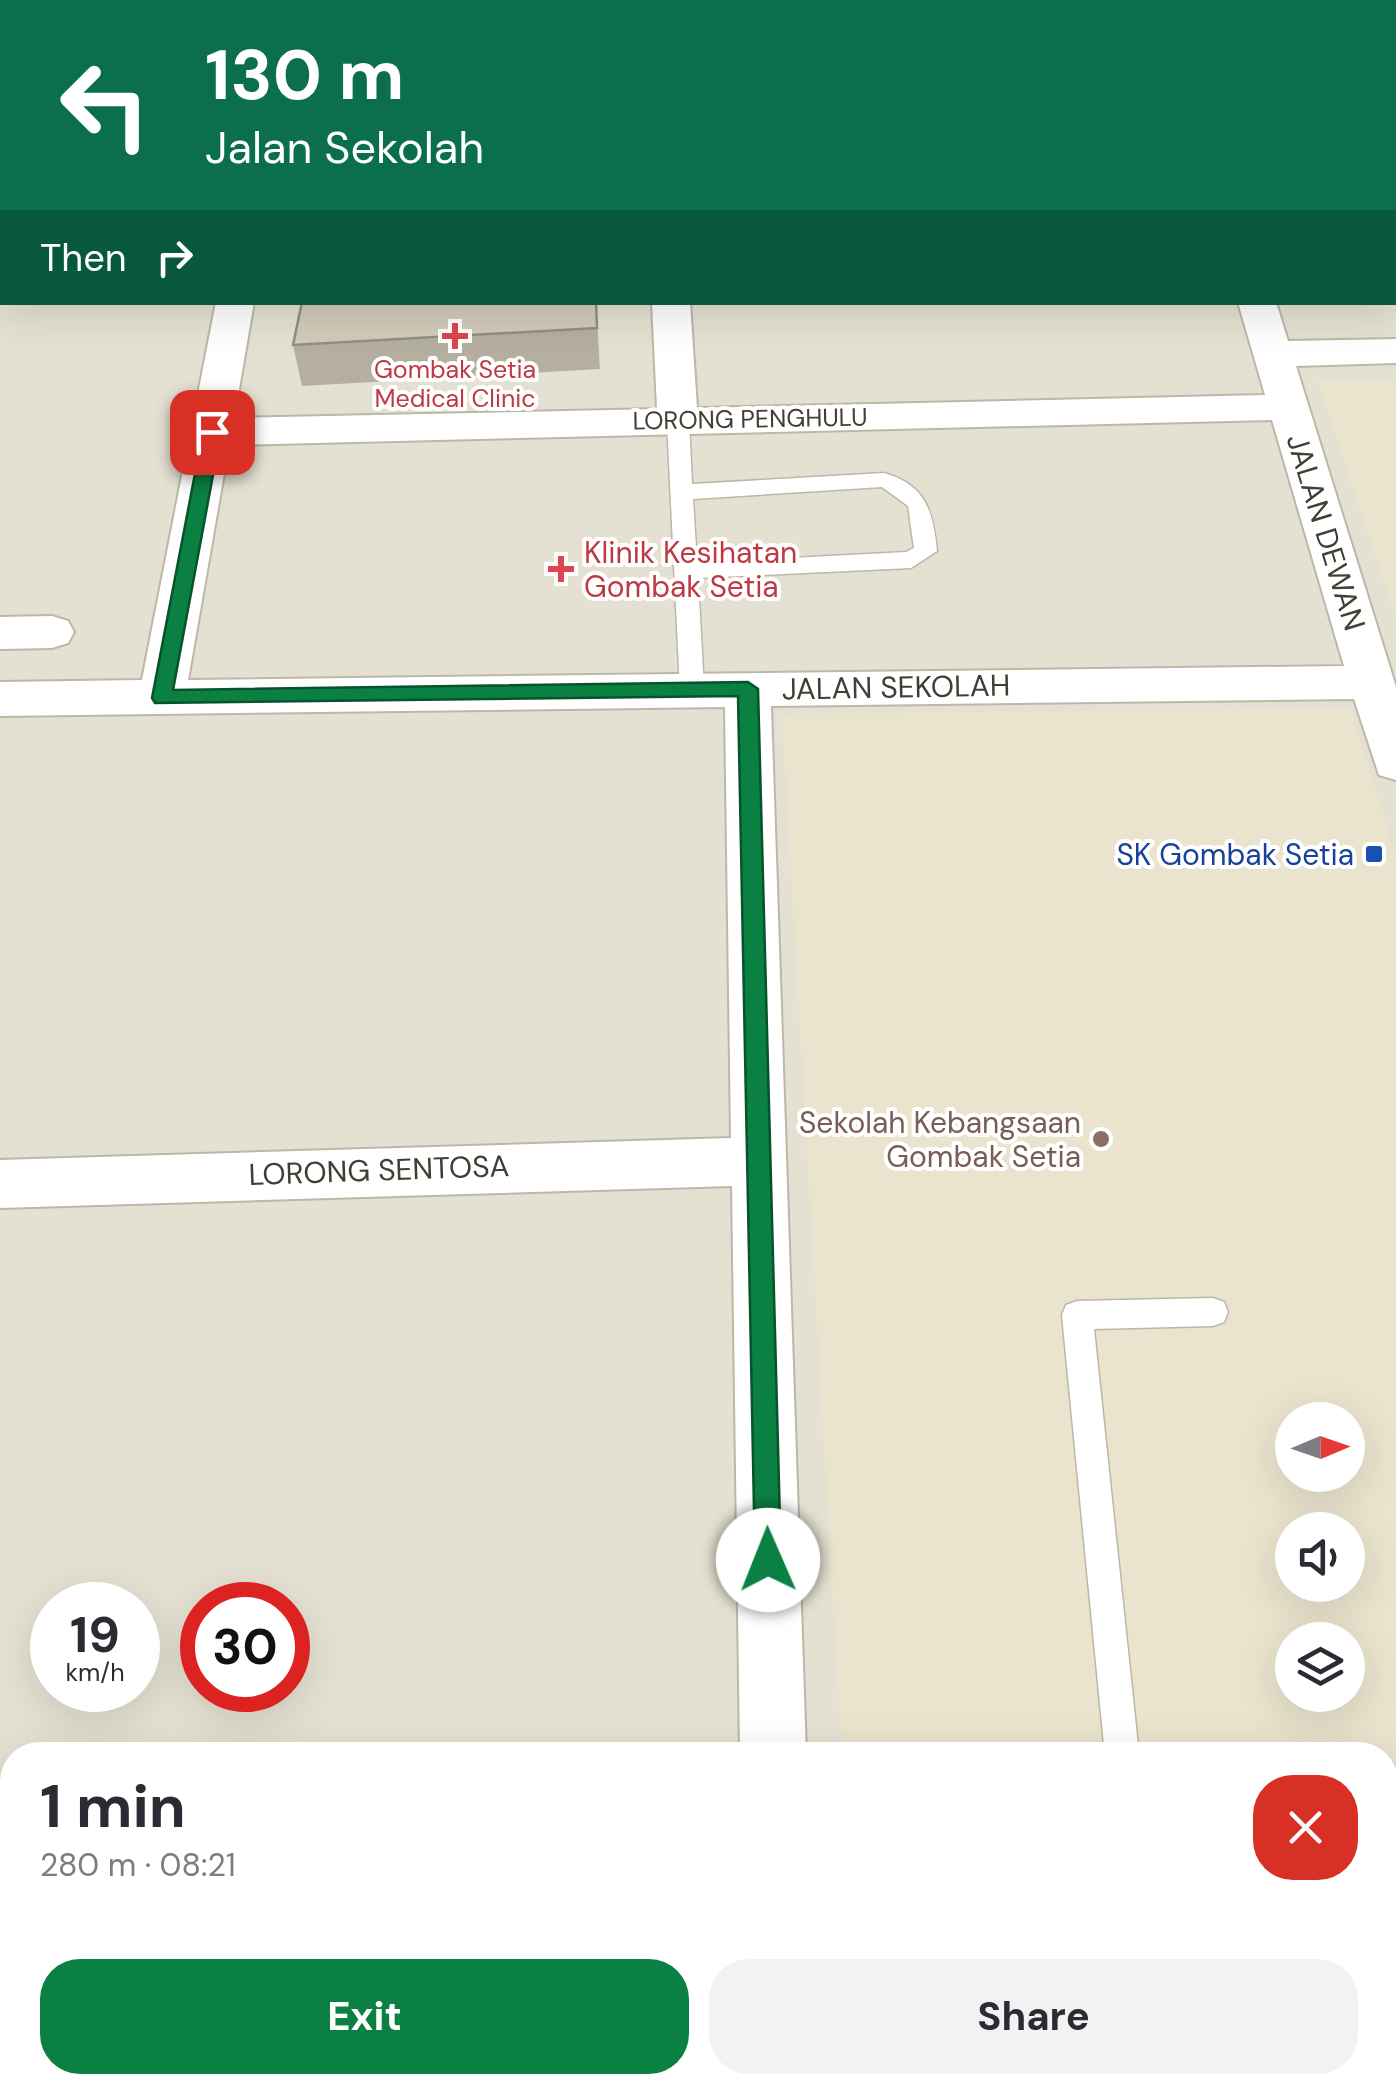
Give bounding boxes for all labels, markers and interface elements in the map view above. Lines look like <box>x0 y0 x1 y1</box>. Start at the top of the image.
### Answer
text: 130 m <box>205 30 404 121</box>
icon: left <box>40 40 170 170</box>
text: Jalan Sekolah <box>205 118 484 177</box>
icon: right <box>147 230 202 285</box>
text: Then <box>40 233 127 283</box>
marker: Gombak Setia Medical Clinic <box>442 323 468 349</box>
place label: Gombak Setia Medical Clinic <box>374 353 536 415</box>
pin <box>170 390 255 475</box>
street label: LORONG PENGHULU <box>632 400 868 438</box>
icon: arrive <box>185 405 240 460</box>
street label: JALAN DEWAN <box>1278 429 1374 635</box>
place label: Klinik Kesihatan Gombak Setia <box>584 533 797 606</box>
marker: Klinik Kesihatan Gombak Setia <box>548 556 574 582</box>
street label: JALAN SEKOLAH <box>781 666 1011 708</box>
place label: SK Gombak Setia <box>1116 835 1354 874</box>
marker: SK Gombak Setia <box>1363 843 1385 865</box>
place label: Sekolah Kebangsaan Gombak Setia <box>799 1103 1081 1176</box>
marker: Sekolah Kebangsaan Gombak Setia <box>1090 1128 1112 1150</box>
street label: LORONG SENTOSA <box>248 1146 510 1194</box>
north arrow <box>1275 1402 1365 1492</box>
map controls <box>1275 1402 1365 1712</box>
position arrow <box>716 1508 820 1612</box>
button: sound <box>1275 1512 1365 1602</box>
speed limit sign: 30 <box>180 1582 310 1712</box>
text: 19 <box>70 1602 120 1668</box>
button: layers <box>1275 1622 1365 1712</box>
text: km/h <box>65 1656 125 1689</box>
text: 1 min <box>40 1767 186 1846</box>
button: close <box>1253 1775 1358 1880</box>
text: 280 m · 08:21 <box>40 1844 236 1886</box>
button: Exit <box>40 1959 689 2074</box>
button: Share <box>709 1959 1358 2074</box>

